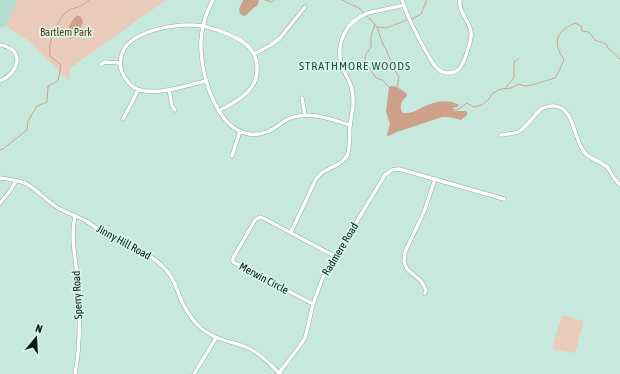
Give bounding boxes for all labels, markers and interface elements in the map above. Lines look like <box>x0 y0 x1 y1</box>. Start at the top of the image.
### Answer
park label: Bartlem Park <box>40 26 92 38</box>
district label: STRATHMORE WOODS <box>299 59 411 73</box>
street label: Radmere Road <box>320 220 360 278</box>
street label: Jinny Hill Road <box>95 222 153 262</box>
street label: Merwin Circle <box>237 260 291 296</box>
street label: Sperry Road <box>70 271 84 319</box>
north arrow <box>16 318 56 358</box>
text: N <box>34 322 44 335</box>

